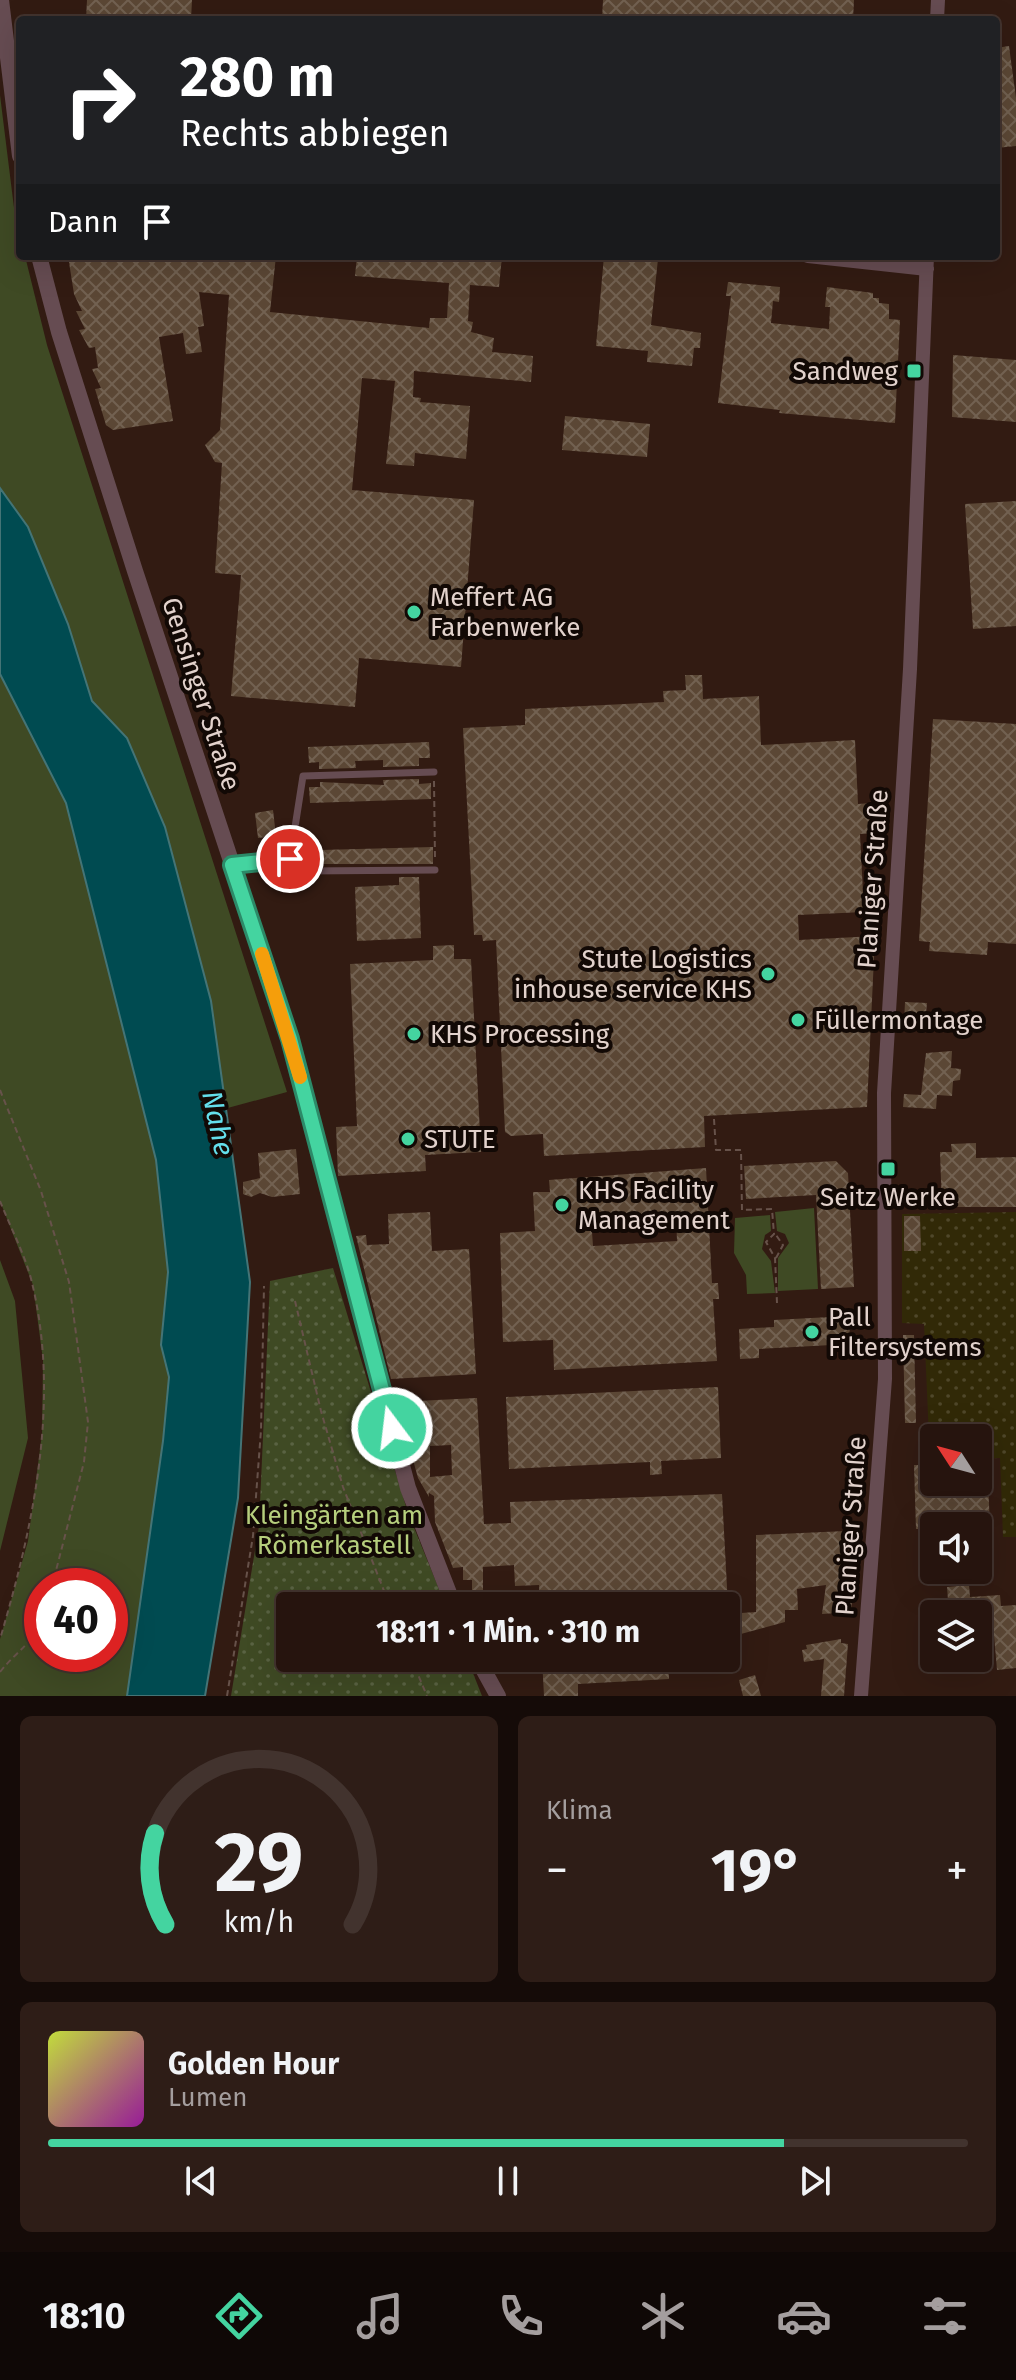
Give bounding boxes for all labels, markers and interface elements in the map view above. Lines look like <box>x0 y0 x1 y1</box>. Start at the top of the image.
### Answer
text: 280 m <box>180 44 335 111</box>
icon: right <box>48 48 152 152</box>
text: Rechts abbiegen <box>180 112 450 156</box>
icon: arrive <box>135 200 179 244</box>
text: Dann <box>48 204 119 240</box>
place label: Sandweg <box>793 356 898 387</box>
marker: Sandweg <box>905 362 923 380</box>
place label: Meffert AG Farbenwerke <box>430 582 580 643</box>
street label: Gensinger Straße <box>155 594 247 794</box>
marker: Meffert AG Farbenwerke <box>405 603 423 621</box>
street label: Planiger Straße <box>851 788 895 970</box>
pin <box>256 825 324 893</box>
icon: arrive <box>268 837 312 881</box>
place label: Stute Logistics inhouse service KHS <box>514 944 752 1005</box>
marker: Stute Logistics inhouse service KHS <box>759 965 777 983</box>
place label: Füllermontage <box>814 1005 983 1036</box>
marker: Füllermontage <box>789 1011 807 1029</box>
place label: KHS Processing <box>430 1019 610 1050</box>
marker: KHS Processing <box>405 1025 423 1043</box>
water label: Nahe <box>195 1087 241 1159</box>
place label: STUTE <box>424 1124 496 1155</box>
marker: STUTE <box>399 1130 417 1148</box>
marker: Seitz Werke <box>879 1160 897 1178</box>
place label: KHS Facility Management <box>578 1175 730 1236</box>
place label: Seitz Werke <box>820 1182 956 1213</box>
marker: KHS Facility Management <box>553 1196 571 1214</box>
place label: Pall Filtersystems <box>828 1302 982 1363</box>
marker: Pall Filtersystems <box>803 1323 821 1341</box>
position arrow <box>350 1386 434 1470</box>
north arrow <box>920 1424 992 1496</box>
map controls <box>920 1424 992 1672</box>
street label: Planiger Straße <box>829 1435 873 1617</box>
park label: Kleingärten am Römerkastell <box>245 1500 423 1561</box>
button: sound <box>920 1512 992 1584</box>
speed limit sign: 40 <box>24 1568 128 1672</box>
button: layers <box>920 1600 992 1672</box>
text: 18:11 · 1 Min. · 310 m <box>376 1614 640 1650</box>
text: Klima <box>546 1795 613 1826</box>
text: 29 <box>215 1813 303 1913</box>
text: 19° <box>711 1835 803 1907</box>
text: − <box>546 1844 568 1897</box>
text: + <box>946 1844 968 1897</box>
text: km/h <box>224 1905 294 1940</box>
text: Golden Hour <box>168 2046 339 2082</box>
text: Lumen <box>168 2082 247 2113</box>
icon: previous <box>179 2159 223 2203</box>
icon: pause <box>486 2159 530 2203</box>
icon: next <box>793 2159 837 2203</box>
icon: directions <box>211 2288 267 2344</box>
icon: music <box>352 2288 408 2344</box>
icon: phone <box>493 2288 549 2344</box>
icon: climate <box>635 2288 691 2344</box>
icon: car <box>776 2288 832 2344</box>
icon: filters <box>917 2288 973 2344</box>
text: 18:10 <box>43 2294 125 2338</box>

